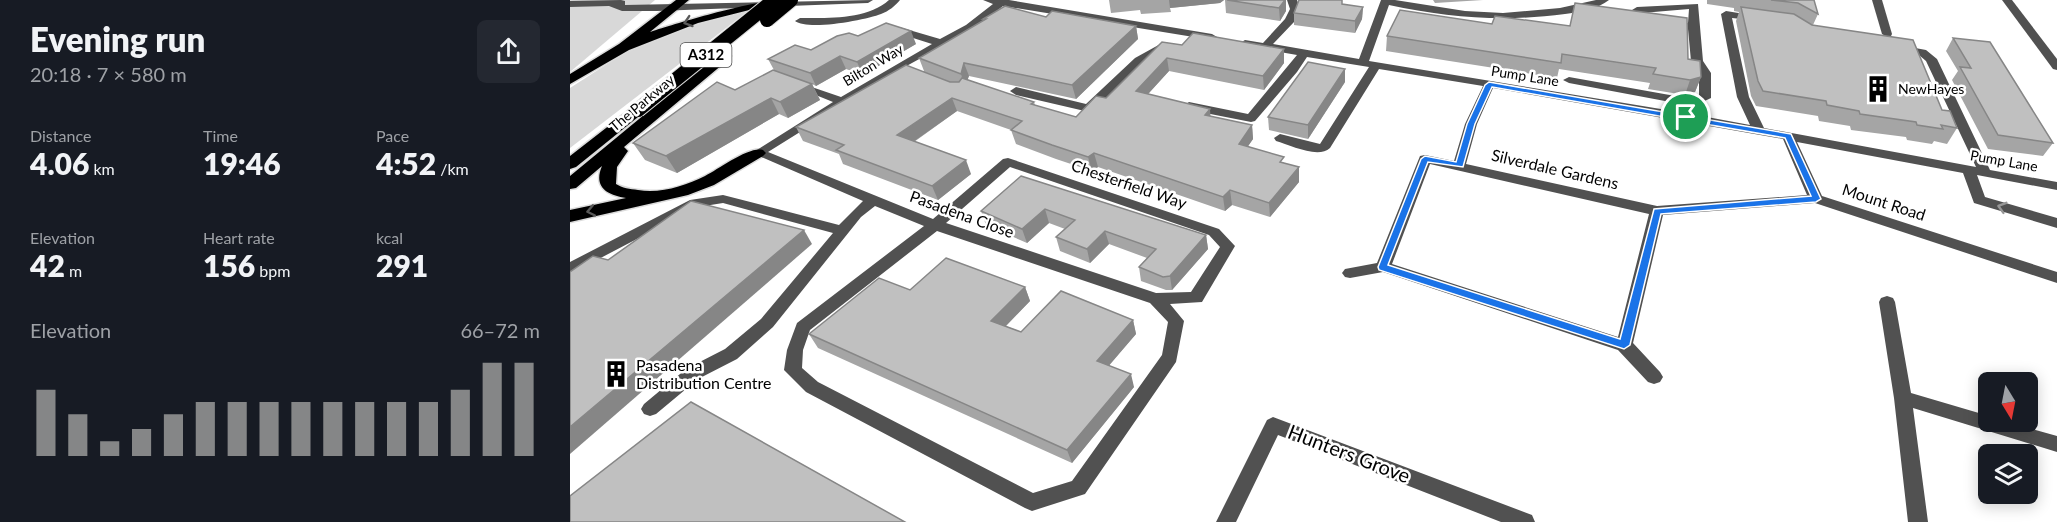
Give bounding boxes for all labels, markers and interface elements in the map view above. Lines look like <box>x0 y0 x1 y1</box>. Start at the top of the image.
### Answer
one-way arrow <box>683 14 694 27</box>
text: Evening run <box>30 19 205 59</box>
button: share <box>477 20 540 83</box>
street label: Bilton Way <box>839 40 907 89</box>
road number: A312 <box>680 43 732 67</box>
text: 20:18 · 7 × 580 m <box>30 62 187 86</box>
street label: Pump Lane <box>1490 62 1560 89</box>
street label: The Parkway <box>606 70 678 135</box>
building icon: NewHayes <box>1863 74 1893 104</box>
place label: NewHayes <box>1898 80 1964 97</box>
pin <box>1660 91 1711 142</box>
icon: arrive <box>1669 100 1702 133</box>
text: Distance <box>30 126 91 145</box>
text: Time <box>203 126 238 145</box>
text: Pace <box>376 126 409 145</box>
text: 4.06 <box>30 145 89 181</box>
text: 19:46 <box>203 145 281 181</box>
text: 4:52 <box>376 145 436 181</box>
street label: Silverdale Gardens <box>1490 145 1621 192</box>
street label: Pump Lane <box>1969 146 2039 175</box>
street label: Chesterfield Way <box>1069 155 1190 212</box>
text: km <box>89 159 115 178</box>
text: /km <box>436 159 469 178</box>
street label: Mount Road <box>1840 179 1928 224</box>
street label: Pasadena Close <box>907 186 1017 241</box>
one-way arrow <box>1998 202 2008 214</box>
one-way arrow <box>586 204 596 217</box>
text: Elevation <box>30 228 95 247</box>
text: Heart rate <box>203 228 275 247</box>
text: kcal <box>376 228 403 247</box>
text: 42 <box>30 247 65 283</box>
text: 156 <box>203 247 255 283</box>
text: 291 <box>376 247 428 283</box>
text: m <box>65 261 82 280</box>
text: bpm <box>255 261 290 280</box>
text: Elevation <box>30 318 111 342</box>
text: 66–72 m <box>460 318 540 342</box>
place label: Pasadena Distribution Centre <box>636 355 771 392</box>
building icon: Pasadena Distribution Centre <box>601 359 631 389</box>
north arrow <box>1978 372 2038 432</box>
map controls <box>1978 372 2038 504</box>
street label: Hunters Grove <box>1285 419 1414 487</box>
button: layers <box>1978 444 2038 504</box>

